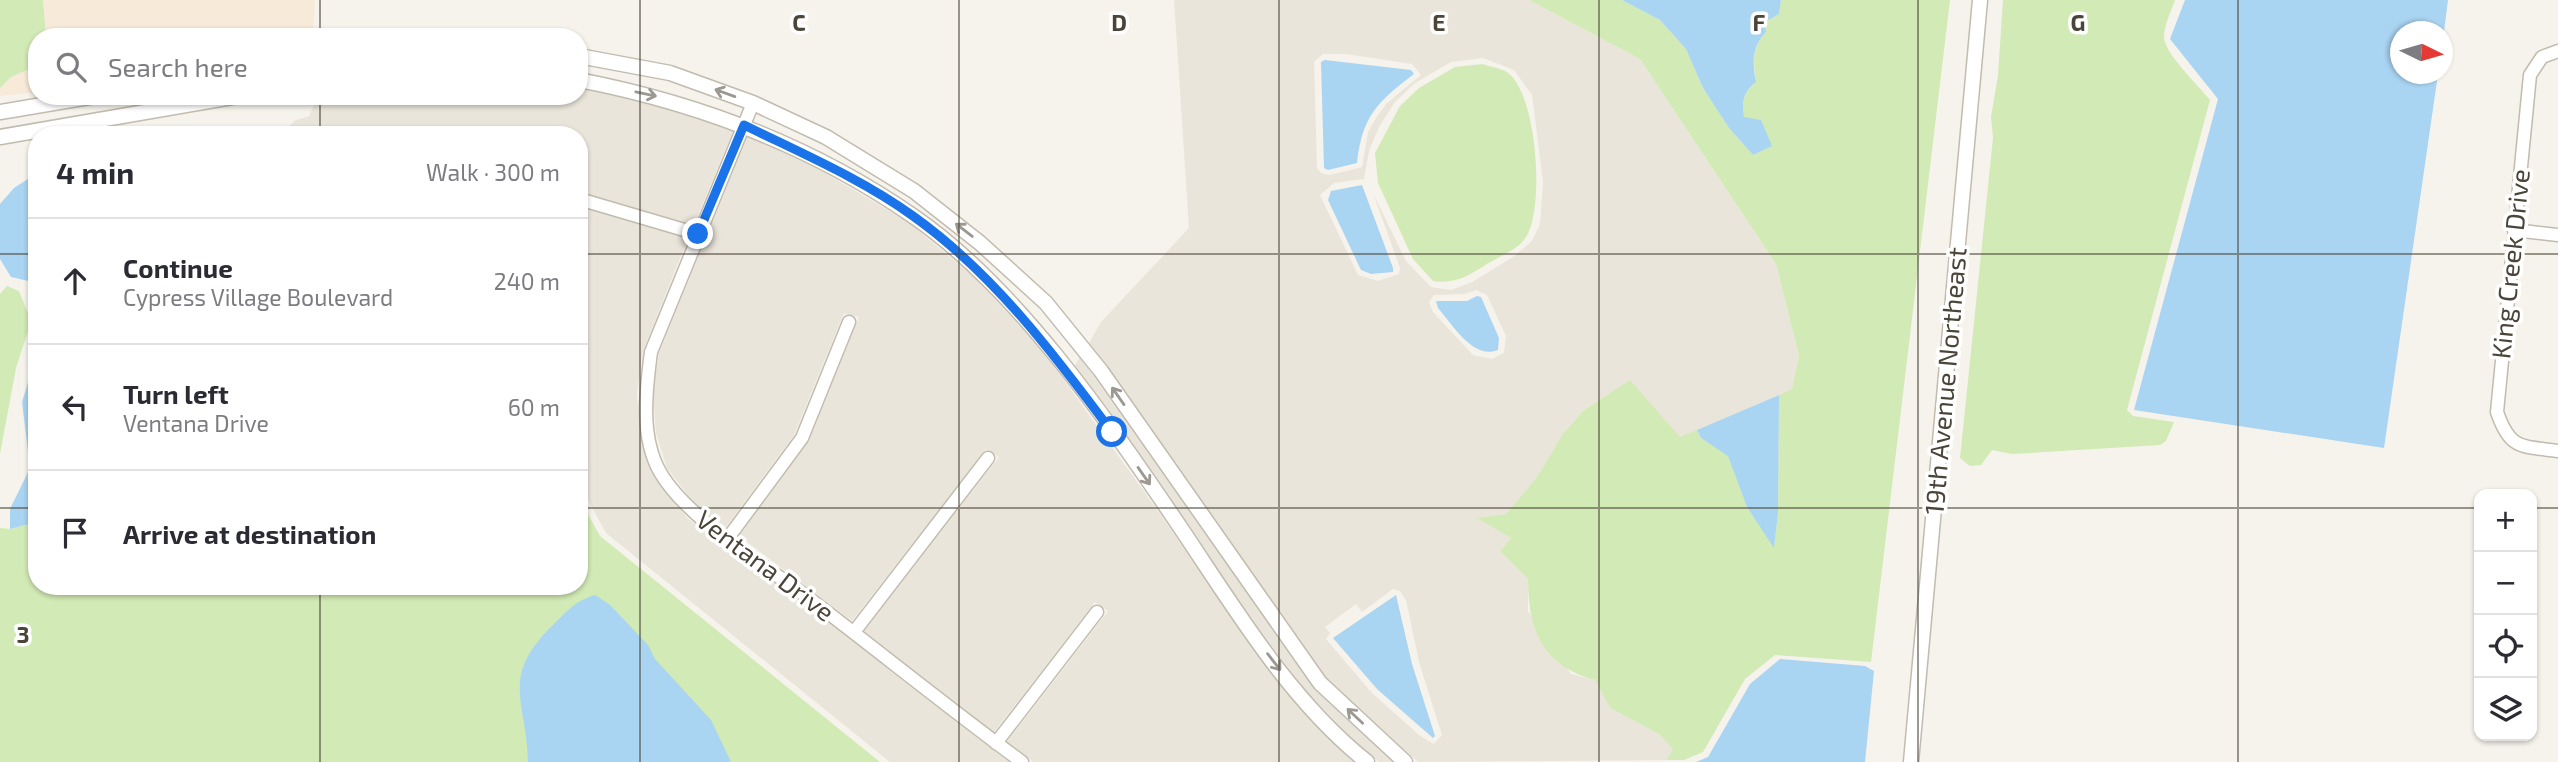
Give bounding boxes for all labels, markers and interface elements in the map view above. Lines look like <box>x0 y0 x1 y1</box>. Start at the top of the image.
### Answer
text: C <box>792 8 806 36</box>
text: D <box>1111 8 1127 36</box>
text: E <box>1432 8 1446 36</box>
text: F <box>1753 8 1766 36</box>
text: G <box>2071 8 2085 36</box>
north arrow <box>2390 21 2453 84</box>
search box <box>28 28 588 105</box>
icon: search <box>52 48 90 86</box>
text: Search here <box>108 51 248 82</box>
one-way arrow <box>715 86 737 99</box>
one-way arrow <box>634 88 657 102</box>
text: 4 min <box>56 154 134 190</box>
text: Walk · 300 m <box>426 158 560 186</box>
street label: King Creek Drive <box>2484 167 2535 360</box>
route end <box>682 218 713 249</box>
one-way arrow <box>955 223 973 238</box>
street label: 19th Avenue Northeast <box>1917 246 1972 516</box>
text: Continue <box>123 252 233 283</box>
icon: ahead <box>56 262 94 300</box>
text: 240 m <box>494 267 560 295</box>
text: Cypress Village Boulevard <box>123 283 393 311</box>
text: Turn left <box>123 378 229 409</box>
one-way arrow <box>1111 387 1125 406</box>
icon: left <box>56 388 94 426</box>
text: 60 m <box>508 393 560 421</box>
text: Ventana Drive <box>123 409 269 437</box>
route start <box>1096 416 1127 447</box>
one-way arrow <box>1137 466 1151 485</box>
map controls <box>2474 489 2537 741</box>
button: + <box>2474 489 2537 552</box>
street label: Ventana Drive <box>691 503 841 627</box>
icon: arrive <box>56 514 94 552</box>
text: Arrive at destination <box>123 518 376 549</box>
button: − <box>2474 552 2537 615</box>
button: locate <box>2474 615 2537 678</box>
text: 3 <box>16 620 30 648</box>
one-way arrow <box>1266 653 1281 671</box>
button: layers <box>2474 678 2537 741</box>
one-way arrow <box>1347 707 1364 724</box>

